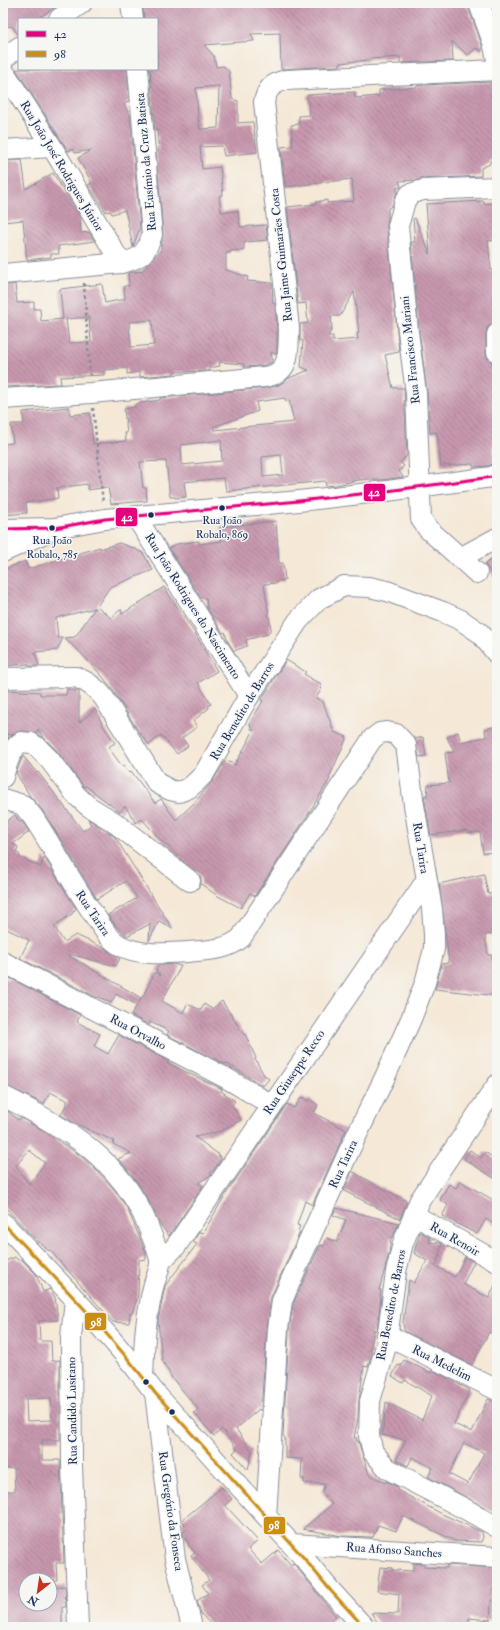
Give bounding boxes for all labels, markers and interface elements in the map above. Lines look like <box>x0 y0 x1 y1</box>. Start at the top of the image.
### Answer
legend <box>18 18 158 70</box>
text: 42 <box>54 27 67 42</box>
text: 98 <box>53 47 66 62</box>
street label: Rua Eusímio da Cruz Batista <box>133 91 160 232</box>
street label: Rua João José Rodrigues Júnior <box>17 98 107 235</box>
street label: Rua Jaime Guimarães Costa <box>267 186 296 322</box>
street label: Rua Francisco Mariani <box>397 295 424 405</box>
line badge: 42 <box>363 483 386 502</box>
text: 42 <box>367 486 380 500</box>
marker: Rua João Robalo, 869 <box>217 503 227 513</box>
line badge: 42 <box>115 507 138 527</box>
unlabelled marker <box>146 510 156 520</box>
text: 42 <box>120 511 133 525</box>
place label: Rua João Robalo, 869 <box>196 514 248 541</box>
marker: Rua João Robalo, 785 <box>47 523 57 533</box>
street label: Rua João Rodrigues do Nascimento <box>141 531 244 682</box>
place label: Rua João Robalo, 785 <box>26 534 78 561</box>
street label: Rua Benedito de Barros <box>207 659 278 763</box>
street label: Rua Tarira <box>409 821 432 876</box>
street label: Rua Tarira <box>72 888 114 940</box>
street label: Rua Orvalho <box>107 1011 169 1054</box>
street label: Rua Giuseppe Recco <box>260 1027 329 1118</box>
street label: Rua Tarira <box>326 1137 362 1191</box>
street label: Rua Renoir <box>427 1219 483 1260</box>
street label: Rua Benedito de Barros <box>373 1248 410 1362</box>
line badge: 98 <box>84 1312 107 1331</box>
text: 98 <box>90 1316 102 1329</box>
street label: Rua Medelim <box>409 1342 475 1385</box>
street label: Rua Candido Lusitano <box>64 1357 81 1465</box>
unlabelled marker <box>141 1377 151 1387</box>
unlabelled marker <box>167 1407 177 1417</box>
street label: Rua Gregório da Fonseca <box>155 1450 186 1573</box>
line badge: 98 <box>263 1516 286 1535</box>
text: 98 <box>268 1519 280 1532</box>
street label: Rua Afonso Sanches <box>346 1540 442 1561</box>
north arrow <box>18 1572 58 1612</box>
text: N <box>25 1592 42 1609</box>

